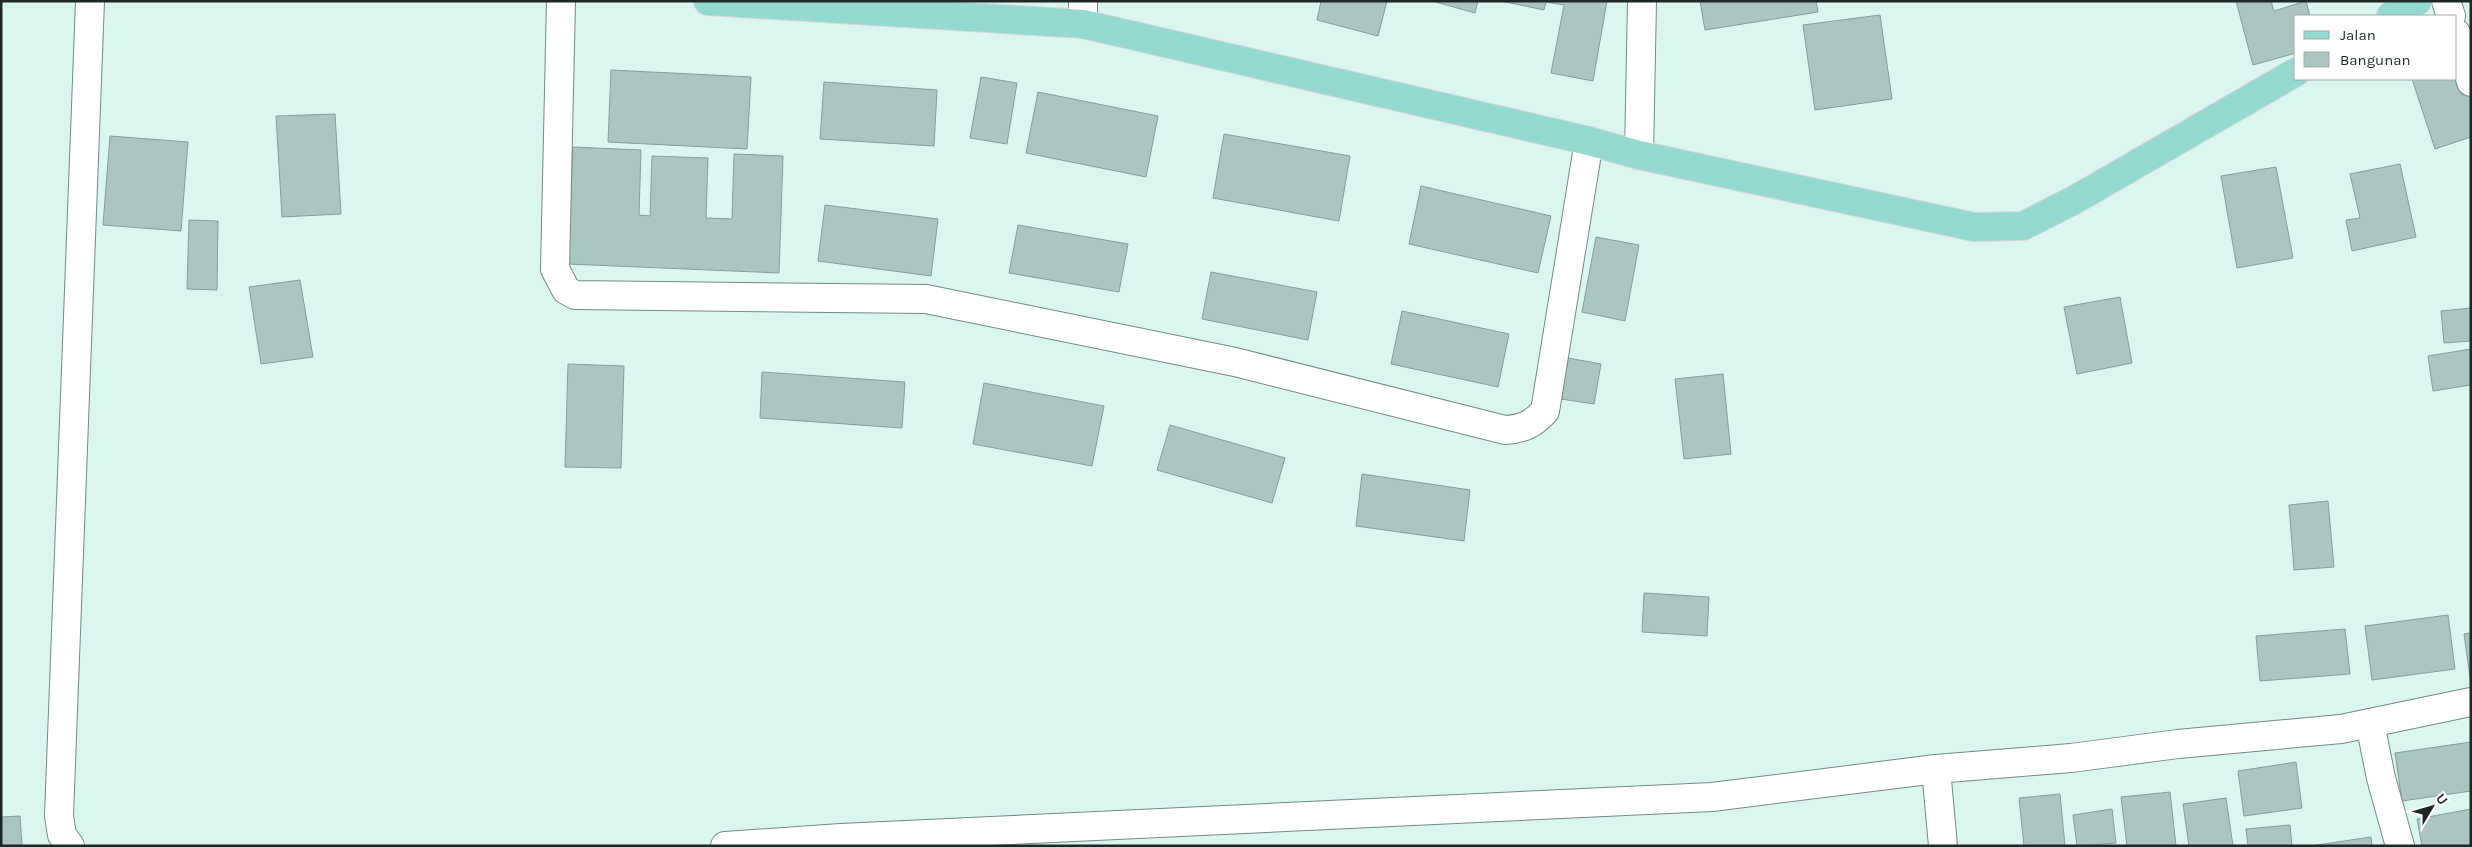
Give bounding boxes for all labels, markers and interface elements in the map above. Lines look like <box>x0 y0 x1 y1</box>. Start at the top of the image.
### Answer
legend <box>2294 15 2457 80</box>
text: Jalan <box>2340 26 2376 44</box>
text: Bangunan <box>2340 51 2411 69</box>
north arrow <box>2407 782 2457 832</box>
text: U <box>2432 790 2452 808</box>

